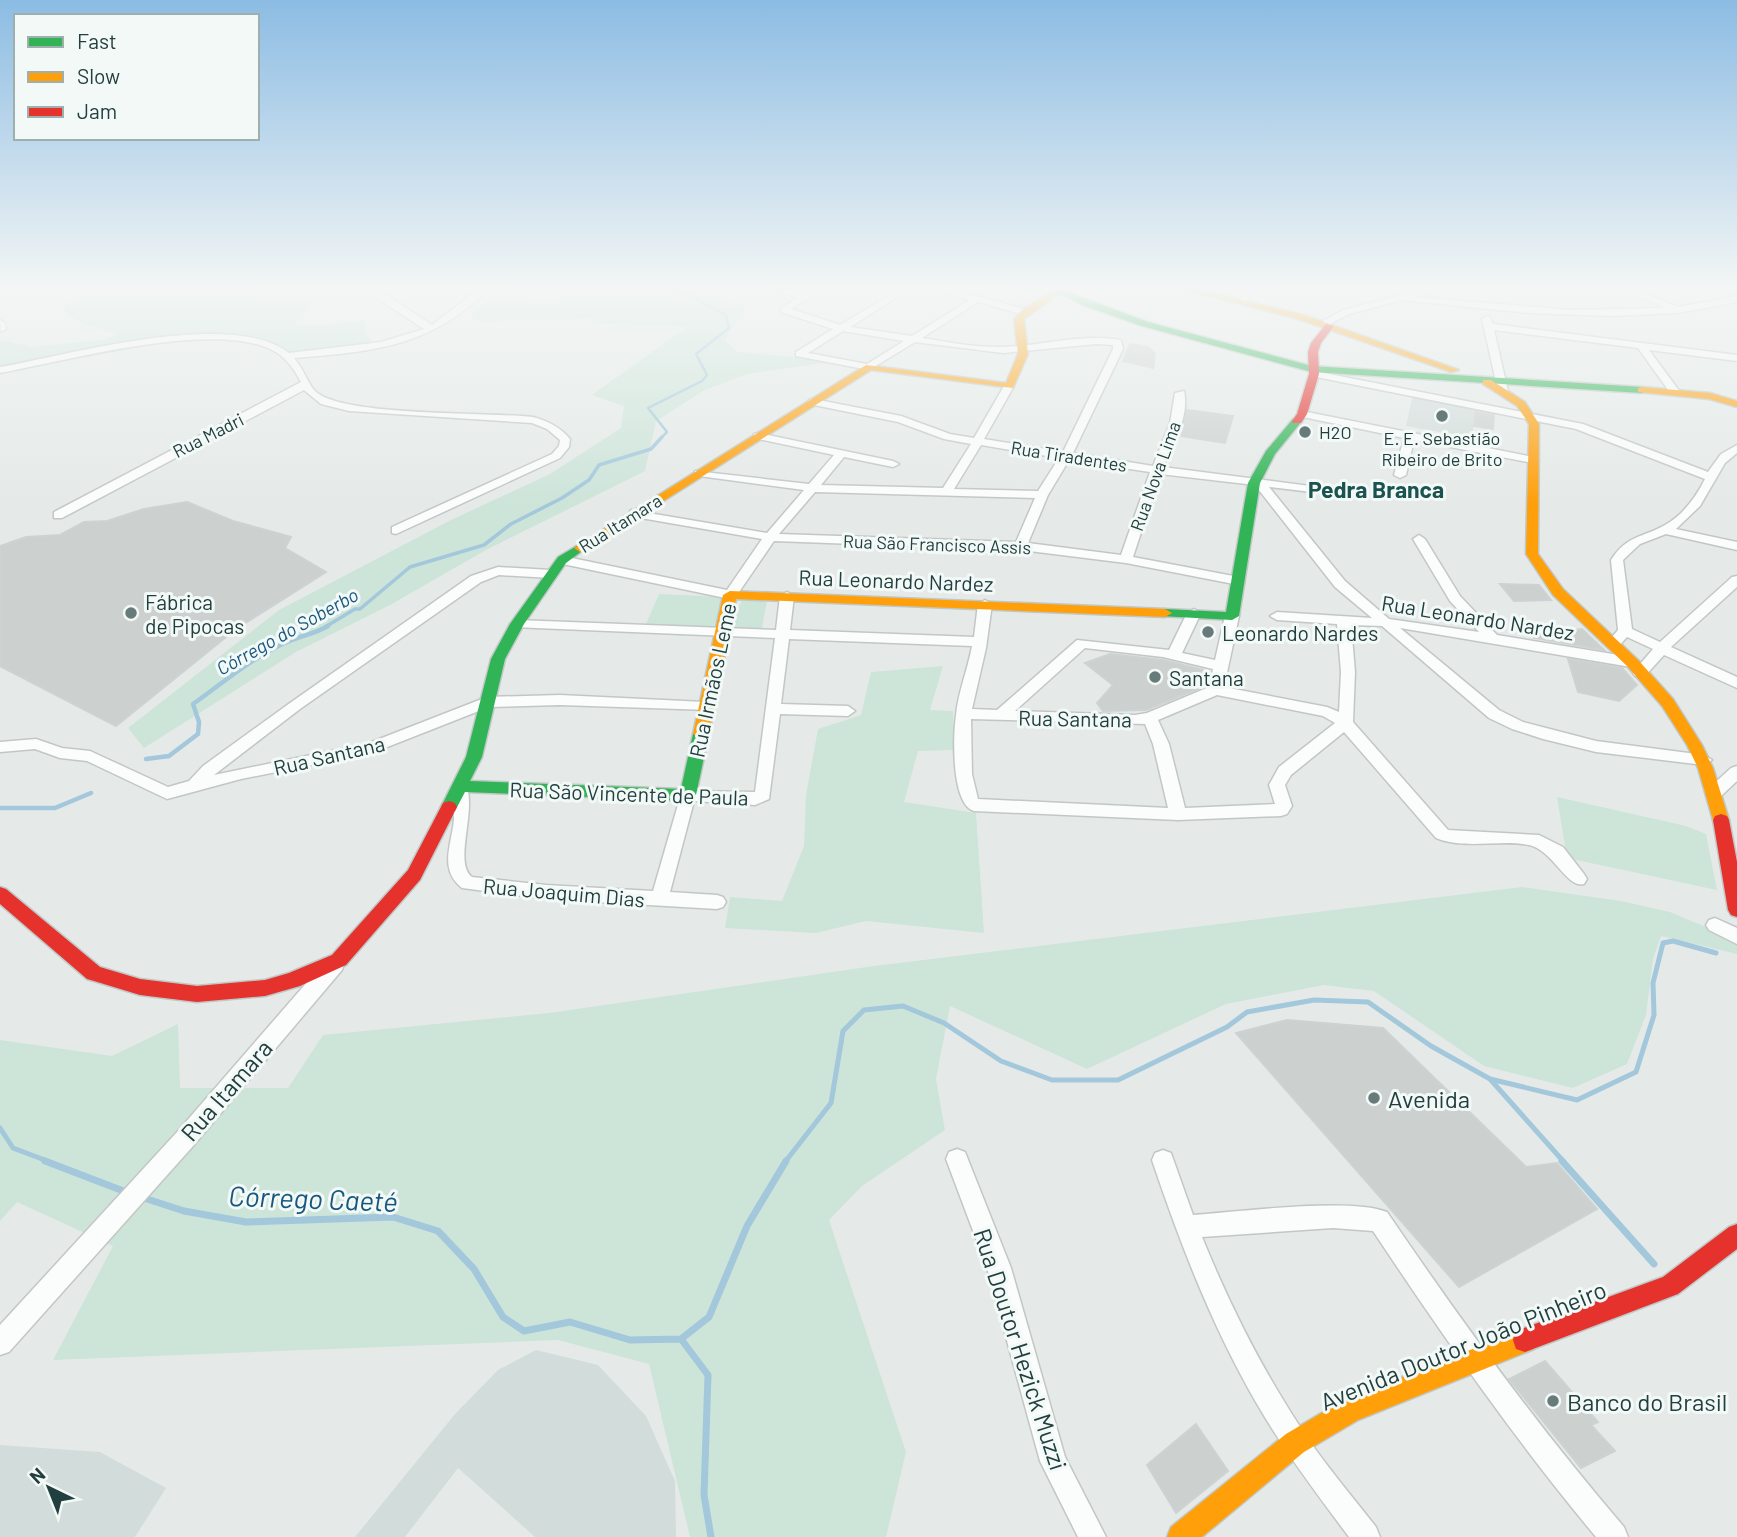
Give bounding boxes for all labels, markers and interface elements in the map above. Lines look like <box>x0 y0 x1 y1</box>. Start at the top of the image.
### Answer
legend <box>14 14 259 140</box>
text: Fast <box>77 28 117 53</box>
text: Slow <box>77 63 120 88</box>
text: Jam <box>77 98 117 123</box>
street label: Rua Madri <box>169 408 247 462</box>
marker: E. E. Sebastião Ribeiro de Brito <box>1434 408 1450 424</box>
street label: Rua Nova Lima <box>1125 418 1185 534</box>
place label: H2O <box>1319 421 1352 443</box>
marker: H2O <box>1297 424 1313 440</box>
place label: E. E. Sebastião Ribeiro de Brito <box>1382 427 1502 470</box>
street label: Rua Tiradentes <box>1009 436 1129 476</box>
district label: Pedra Branca <box>1308 475 1444 503</box>
street label: Rua Itamara <box>574 489 666 557</box>
street label: Rua São Francisco Assis <box>843 530 1031 558</box>
street label: Rua Leonardo Nardez <box>798 564 994 596</box>
water label: Córrego do Soberbo <box>212 582 362 680</box>
place label: Fábrica de Pipocas <box>145 589 244 638</box>
street label: Rua Leonardo Nardez <box>1380 589 1576 645</box>
street label: Rua Irmãos Leme <box>683 600 741 760</box>
marker: Fábrica de Pipocas <box>123 605 139 621</box>
place label: Leonardo Nardes <box>1222 620 1378 645</box>
marker: Leonardo Nardes <box>1200 624 1216 640</box>
place label: Santana <box>1169 665 1244 690</box>
marker: Santana <box>1147 669 1163 685</box>
street label: Rua Santana <box>1018 705 1132 731</box>
street label: Rua Santana <box>271 730 387 780</box>
street label: Rua São Vincente de Paula <box>509 776 749 810</box>
street label: Rua Joaquim Dias <box>482 872 646 912</box>
street label: Rua Itamara <box>174 1033 278 1147</box>
place label: Avenida <box>1388 1084 1470 1113</box>
marker: Avenida <box>1366 1090 1382 1106</box>
water label: Córrego Caeté <box>228 1178 398 1218</box>
street label: Rua Doutor Hezick Muzzi <box>968 1224 1074 1474</box>
street label: Avenida Doutor João Pinheiro <box>1316 1274 1610 1416</box>
place label: Banco do Brasil <box>1567 1387 1727 1416</box>
marker: Banco do Brasil <box>1545 1393 1561 1409</box>
north arrow <box>14 1453 84 1523</box>
text: N <box>25 1462 50 1488</box>

